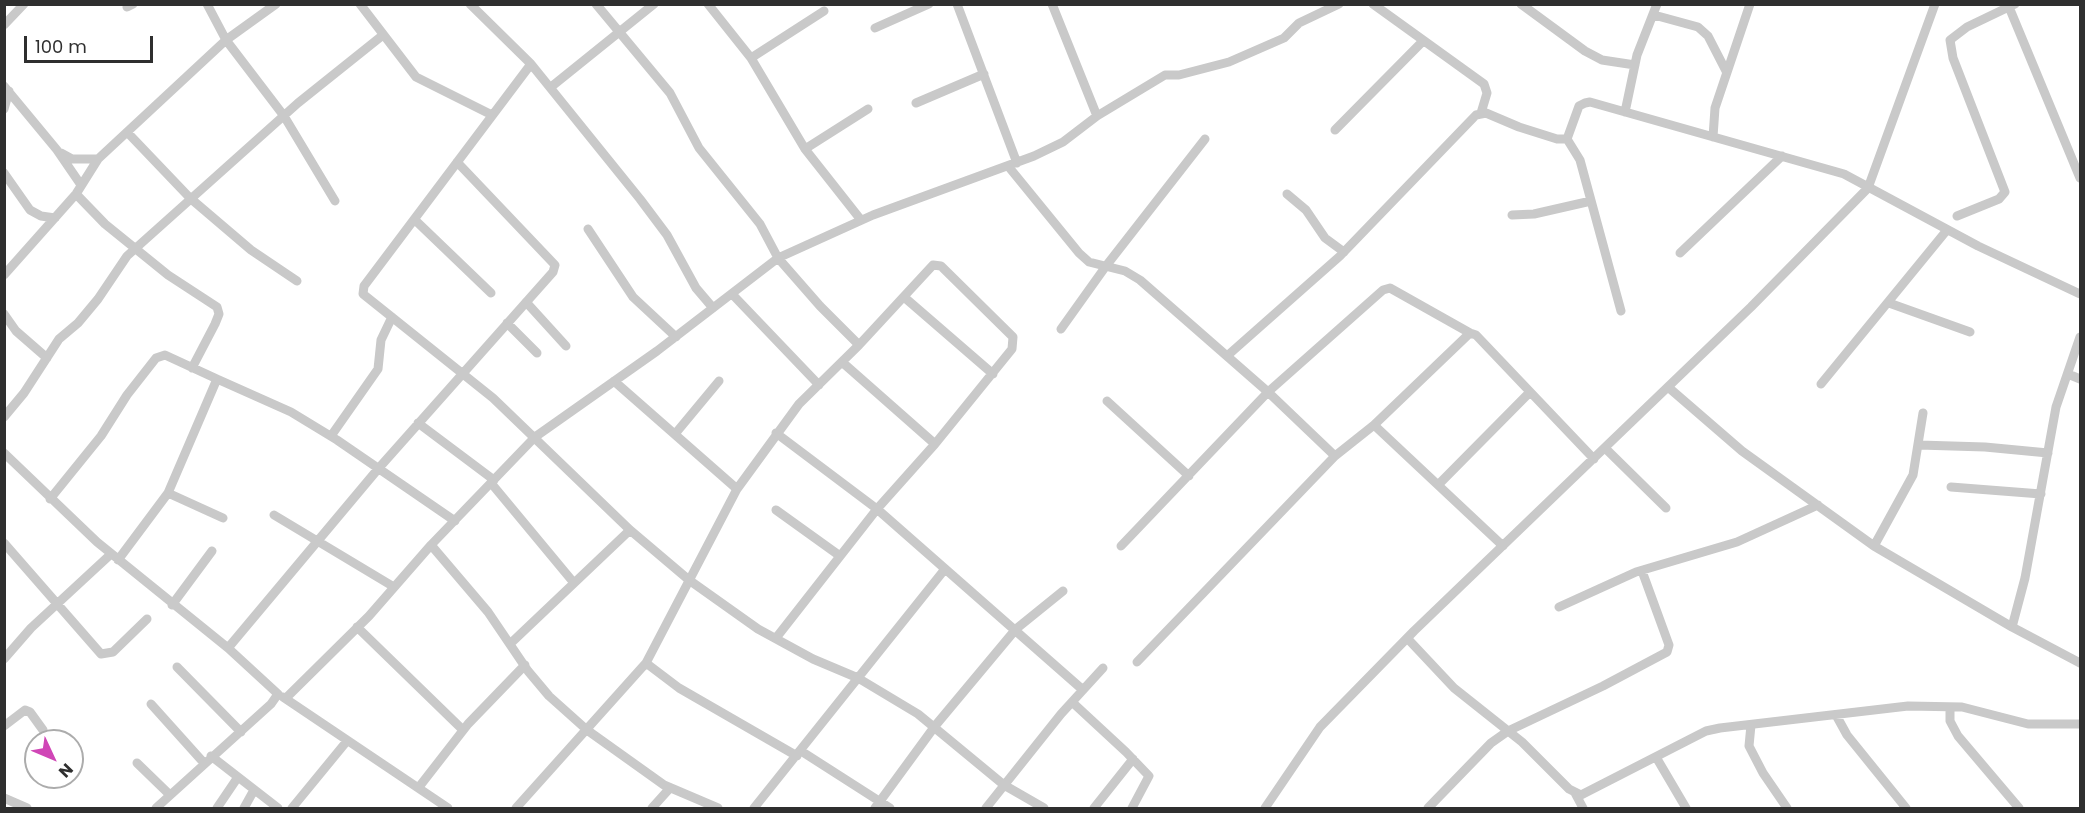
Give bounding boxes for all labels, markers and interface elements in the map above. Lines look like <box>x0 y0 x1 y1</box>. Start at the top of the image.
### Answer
scale bar <box>27 24 156 62</box>
text: 100 m <box>35 34 87 59</box>
north arrow <box>24 729 84 789</box>
text: N <box>53 758 78 783</box>

